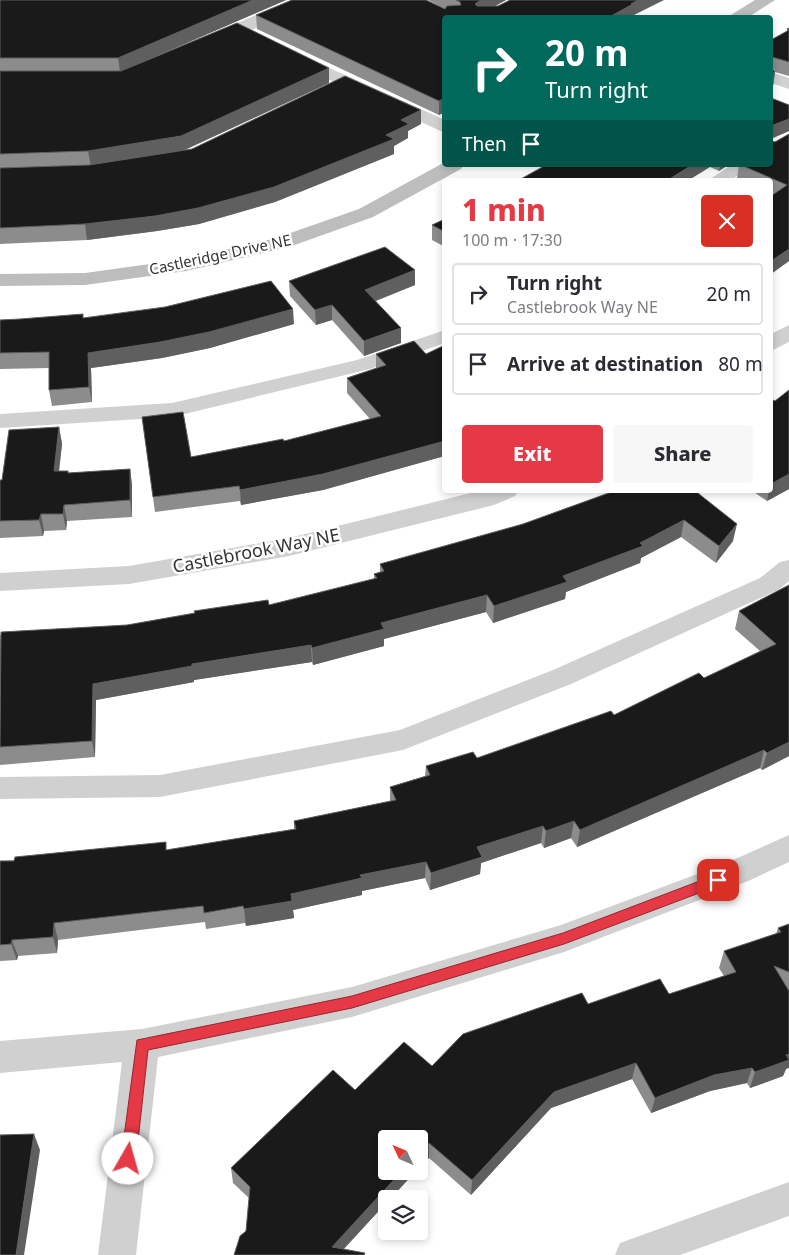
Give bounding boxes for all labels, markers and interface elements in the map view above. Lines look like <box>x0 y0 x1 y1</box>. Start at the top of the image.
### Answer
text: 20 m <box>545 29 628 76</box>
icon: right <box>462 35 527 100</box>
text: Turn right <box>545 74 648 104</box>
icon: arrive <box>517 130 545 158</box>
text: Then <box>462 131 507 157</box>
text: 1 min <box>462 189 546 230</box>
button: close <box>701 195 753 247</box>
street label: Castleridge Drive NE <box>147 229 293 279</box>
text: 100 m · 17:30 <box>462 229 562 251</box>
text: Turn right <box>507 270 602 296</box>
icon: right <box>464 280 492 308</box>
text: 20 m <box>707 281 751 307</box>
text: Castlebrook Way NE <box>507 296 658 318</box>
icon: arrive <box>464 350 492 378</box>
text: Arrive at destination <box>507 351 703 377</box>
text: 80 m <box>718 351 763 377</box>
button: Exit <box>462 425 603 483</box>
button: Share <box>613 425 753 483</box>
street label: Castlebrook Way NE <box>170 522 342 578</box>
pin <box>697 859 739 901</box>
icon: arrive <box>704 866 732 894</box>
north arrow <box>378 1130 428 1180</box>
map controls <box>378 1130 428 1240</box>
position arrow <box>101 1132 153 1184</box>
button: layers <box>378 1190 428 1240</box>

